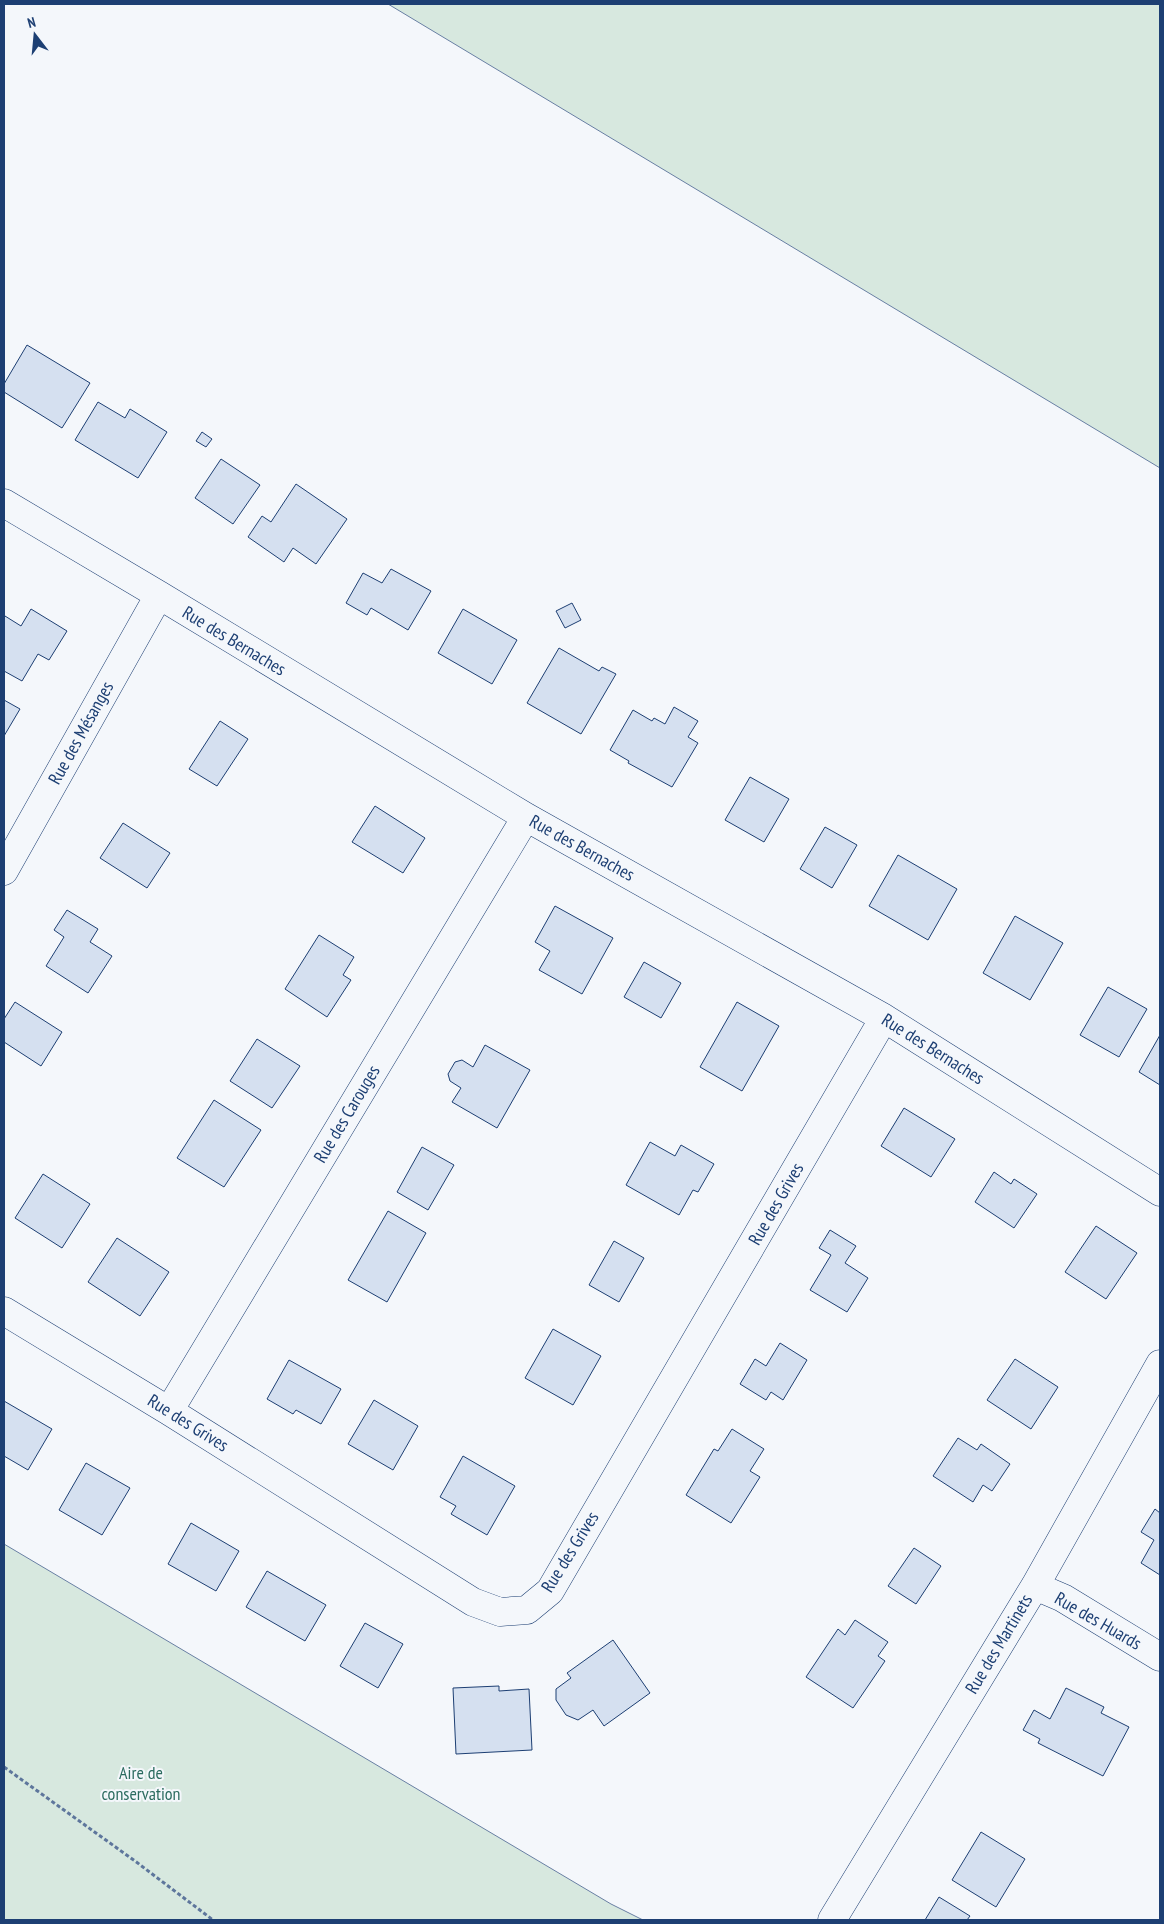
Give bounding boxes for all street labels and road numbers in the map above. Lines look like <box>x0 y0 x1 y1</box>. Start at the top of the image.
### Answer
street label: Rue des Bernaches <box>178 601 290 680</box>
street label: Rue des Mésanges <box>43 677 118 788</box>
street label: Rue des Bernaches <box>526 809 639 886</box>
street label: Rue des Bernaches <box>878 1008 989 1089</box>
street label: Rue des Carouges <box>308 1061 385 1167</box>
street label: Rue des Grives <box>743 1159 808 1249</box>
street label: Rue des Grives <box>144 1389 233 1456</box>
street label: Rue des Grives <box>536 1507 603 1596</box>
street label: Rue des Huards <box>1051 1587 1146 1655</box>
street label: Rue des Martinets <box>960 1590 1037 1698</box>

